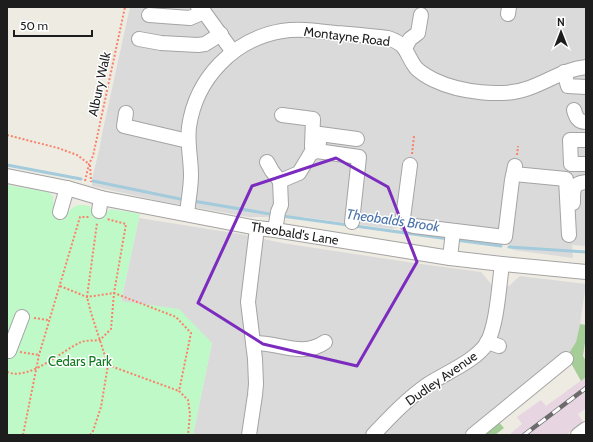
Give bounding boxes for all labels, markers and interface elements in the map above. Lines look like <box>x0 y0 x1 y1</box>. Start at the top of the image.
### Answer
scale bar <box>14 12 92 38</box>
north arrow <box>541 12 581 52</box>
text: N <box>557 15 565 29</box>
text: 50 m <box>20 18 48 33</box>
street label: Montayne Road <box>303 23 391 49</box>
street label: Albury Walk <box>84 50 114 118</box>
water label: Theobalds Brook <box>345 205 442 236</box>
street label: Theobald's Lane <box>250 218 340 248</box>
street label: Dudley Avenue <box>402 347 480 409</box>
park label: Cedars Park <box>48 353 112 369</box>

